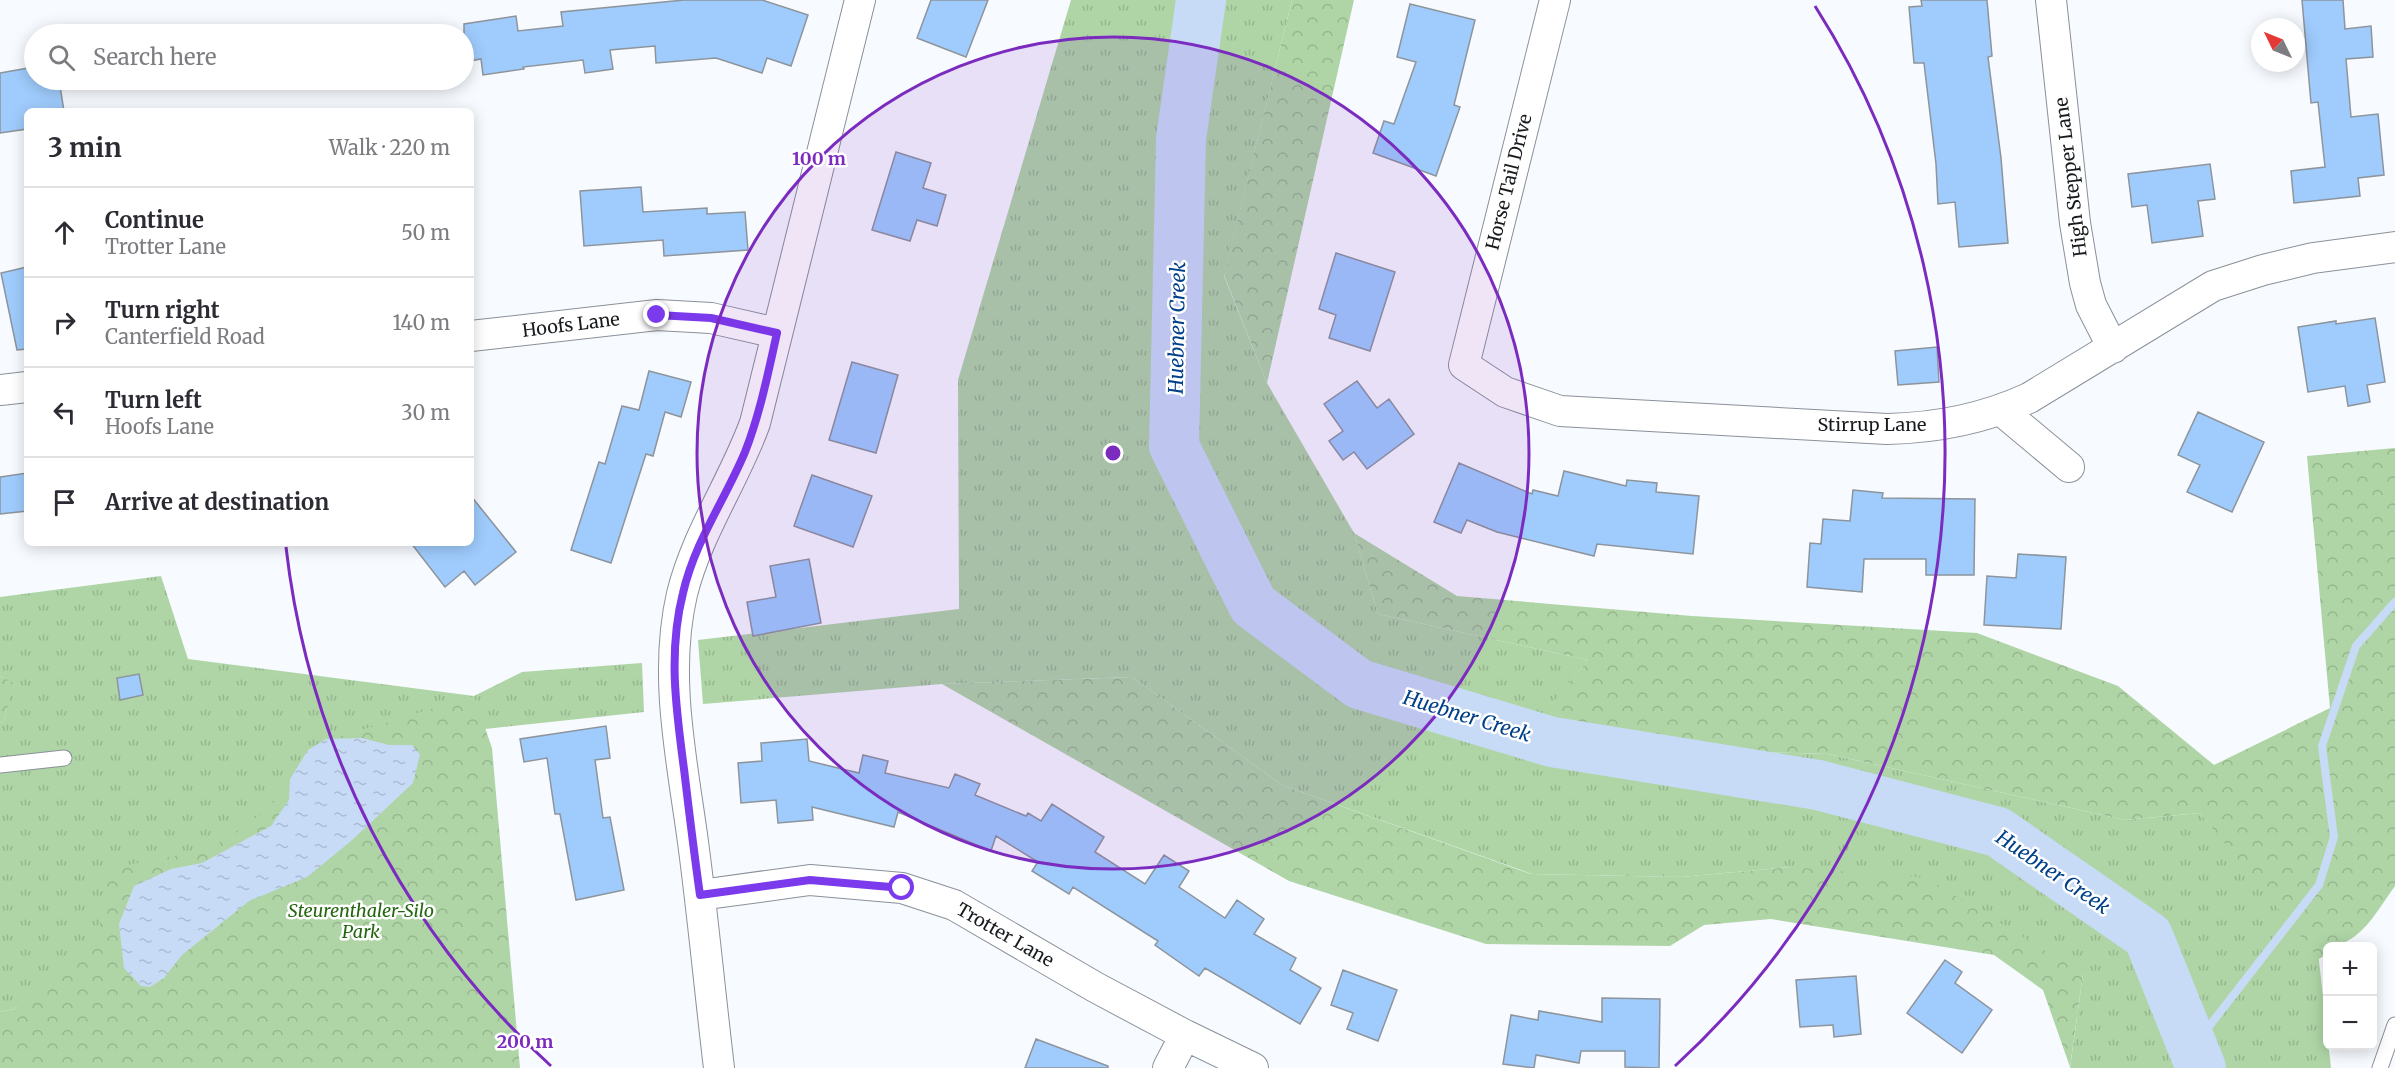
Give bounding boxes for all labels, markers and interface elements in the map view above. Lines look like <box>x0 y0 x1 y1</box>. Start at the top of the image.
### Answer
north arrow <box>2251 18 2305 72</box>
search box <box>24 24 474 90</box>
icon: search <box>45 41 78 74</box>
text: Search here <box>93 43 216 71</box>
street label: High Stepper Lane <box>2049 96 2092 258</box>
street label: Horse Tail Drive <box>1481 112 1537 252</box>
text: 3 min <box>48 131 122 164</box>
text: Walk · 220 m <box>329 135 450 160</box>
text: 100 m <box>792 147 846 170</box>
text: Continue <box>105 206 204 234</box>
icon: ahead <box>48 216 81 249</box>
text: 50 m <box>401 220 450 245</box>
text: Trotter Lane <box>105 234 226 259</box>
water label: Huebner Creek <box>1163 262 1190 395</box>
text: Turn right <box>105 296 219 324</box>
route end <box>643 301 669 327</box>
icon: right <box>48 306 81 339</box>
street label: Hoofs Lane <box>521 307 621 342</box>
text: 140 m <box>393 310 450 335</box>
text: Canterfield Road <box>105 324 265 349</box>
text: Turn left <box>105 386 202 414</box>
icon: left <box>48 396 81 429</box>
text: 30 m <box>401 400 450 425</box>
street label: Stirrup Lane <box>1818 413 1926 436</box>
text: Hoofs Lane <box>105 414 214 439</box>
centre of rings <box>1103 443 1123 463</box>
icon: arrive <box>48 486 81 519</box>
text: Arrive at destination <box>105 488 329 516</box>
water label: Huebner Creek <box>1399 684 1534 747</box>
water label: Huebner Creek <box>1991 824 2115 919</box>
route start <box>888 874 914 900</box>
street label: Trotter Lane <box>952 897 1058 972</box>
park label: Steurenthaler-Silo Park <box>288 899 434 943</box>
map controls <box>2323 942 2377 1050</box>
button: + <box>2323 942 2377 996</box>
button: − <box>2323 996 2377 1050</box>
text: 200 m <box>497 1030 553 1053</box>

